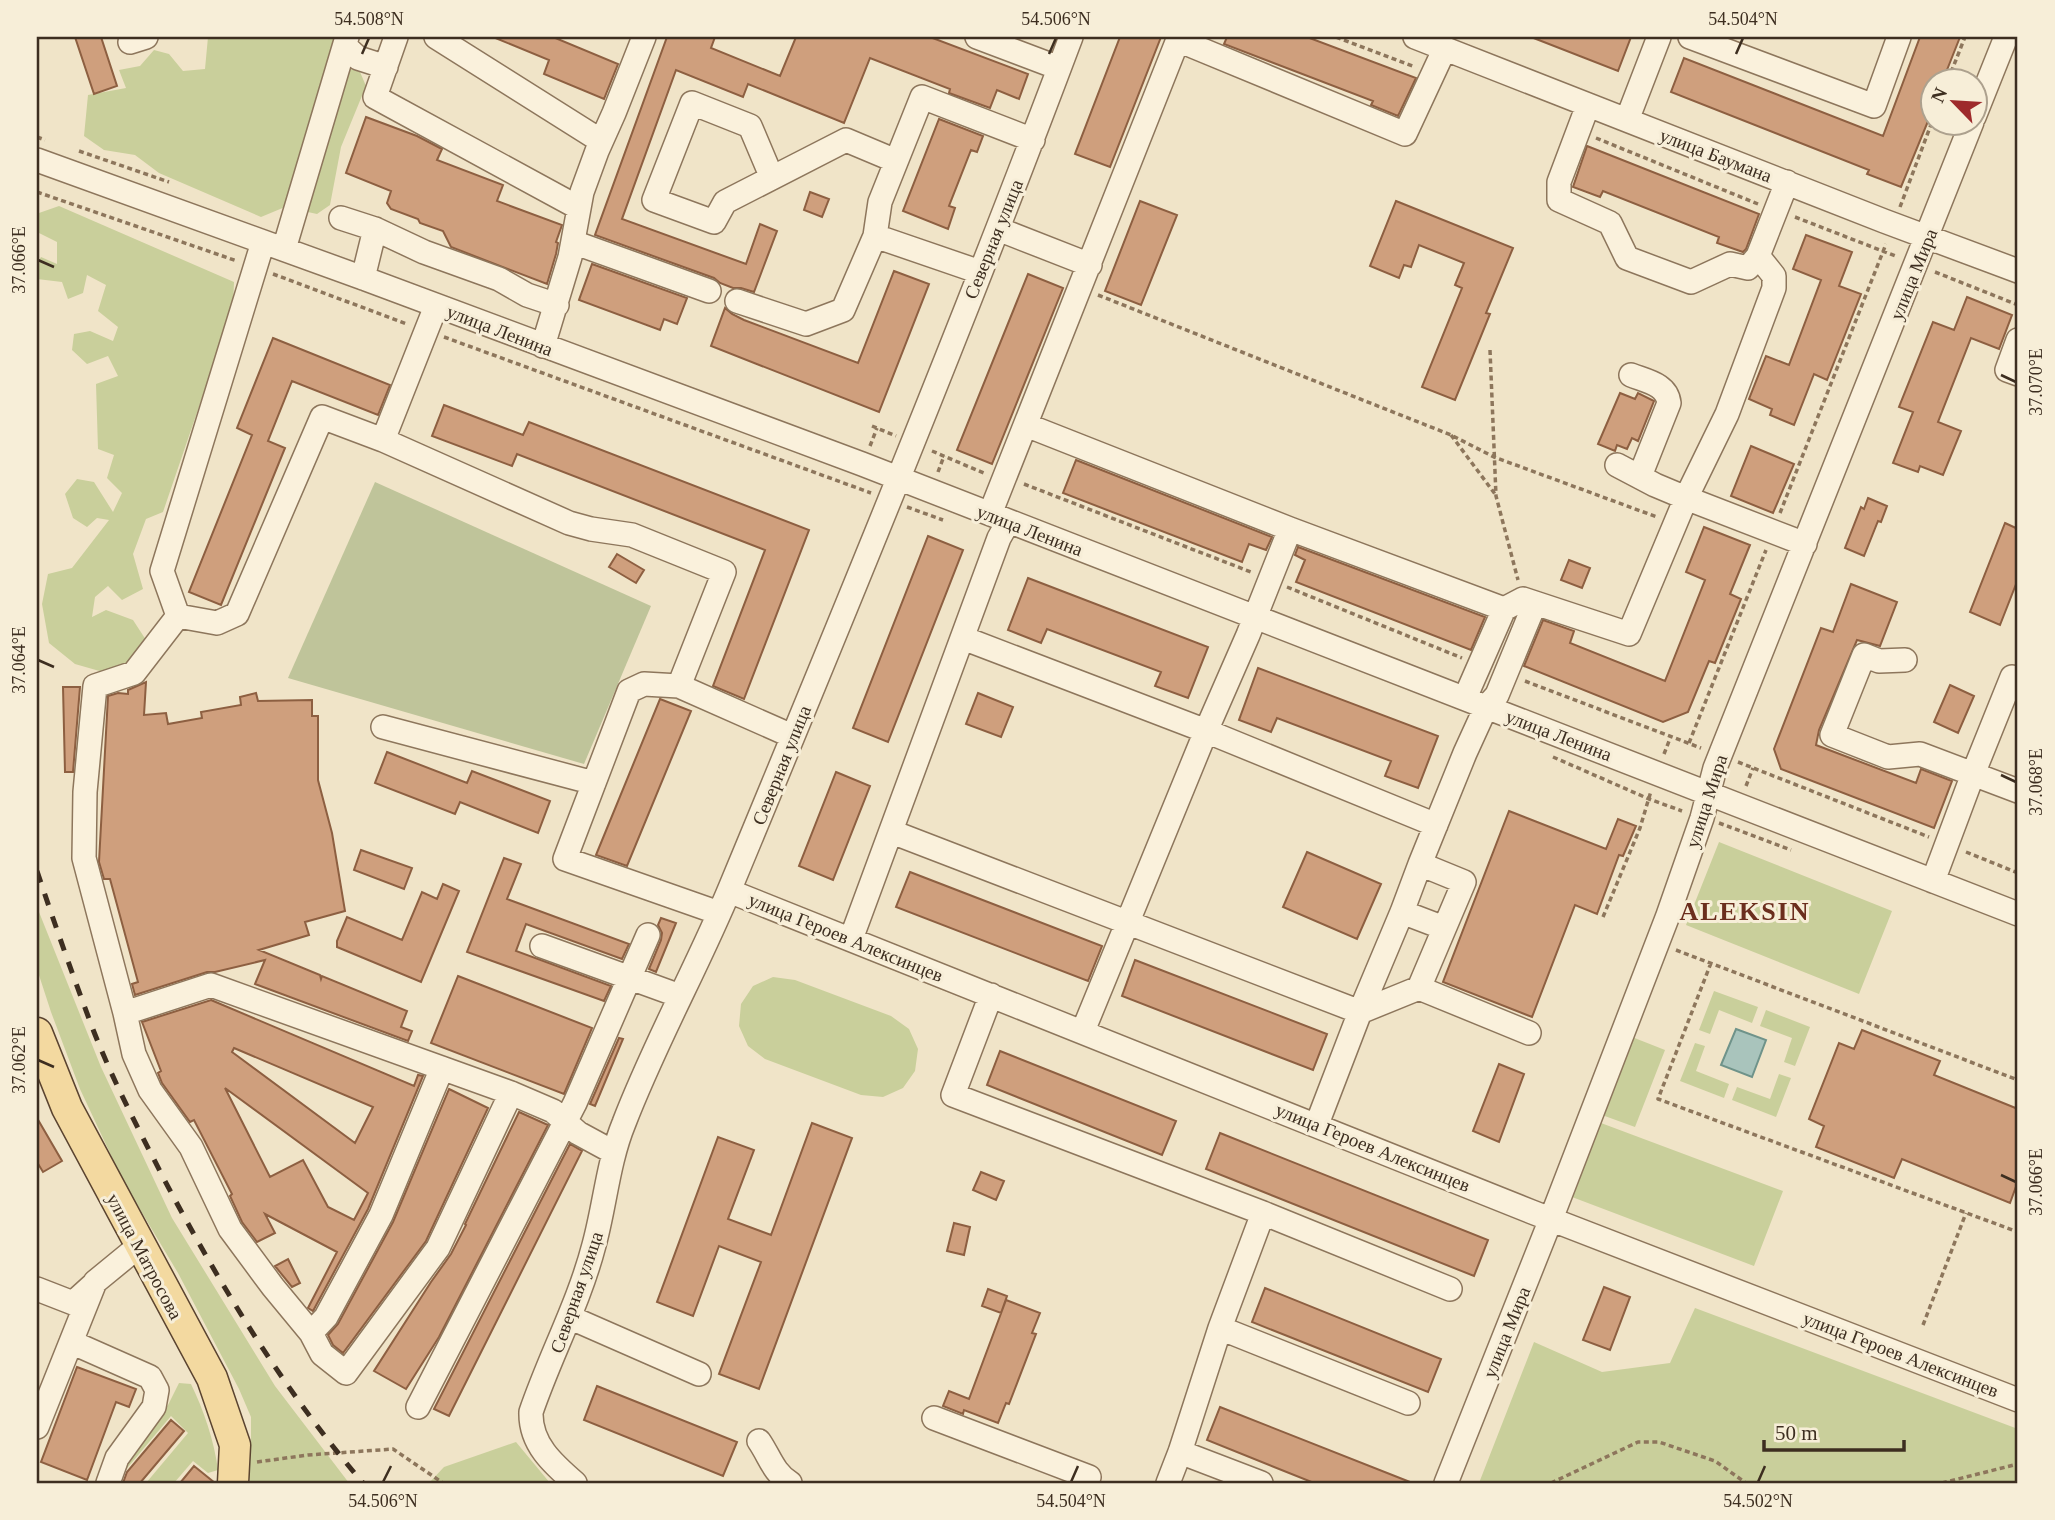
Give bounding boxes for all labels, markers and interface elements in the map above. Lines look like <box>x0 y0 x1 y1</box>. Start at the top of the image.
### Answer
text: 54.508°N <box>334 9 404 29</box>
text: 54.506°N <box>1021 9 1091 29</box>
text: 54.504°N <box>1708 9 1778 29</box>
north arrow <box>1918 66 1988 136</box>
text: N <box>1927 84 1952 106</box>
street label: улица Баумана <box>1657 124 1775 187</box>
street label: Северная улица <box>960 176 1027 302</box>
street label: улица Мира <box>1886 225 1942 323</box>
text: 37.066°E <box>9 226 29 294</box>
street label: улица Ленина <box>444 301 556 361</box>
text: 37.070°E <box>2026 348 2046 416</box>
street label: улица Ленина <box>974 501 1086 561</box>
text: 37.064°E <box>9 626 29 694</box>
street label: Северная улица <box>748 702 815 828</box>
street label: улица Ленина <box>1503 706 1615 766</box>
text: 37.068°E <box>2026 748 2046 816</box>
street label: улица Мира <box>1682 751 1732 850</box>
street label: улица Героев Алексинцев <box>746 889 946 986</box>
district label: ALEKSIN <box>1679 897 1811 926</box>
text: 37.062°E <box>9 1026 29 1094</box>
street label: улица Героев Алексинцев <box>1273 1099 1473 1196</box>
text: 37.066°E <box>2026 1148 2046 1216</box>
street label: улица Матросова <box>103 1190 187 1323</box>
street label: Северная улица <box>546 1228 607 1356</box>
street label: улица Мира <box>1479 1283 1535 1381</box>
street label: улица Героев Алексинцев <box>1800 1307 2002 1402</box>
scale bar <box>1764 1408 1904 1452</box>
text: 50 m <box>1775 1421 1818 1445</box>
text: 54.506°N <box>348 1491 418 1511</box>
text: 54.504°N <box>1036 1491 1106 1511</box>
text: 54.502°N <box>1723 1491 1793 1511</box>

